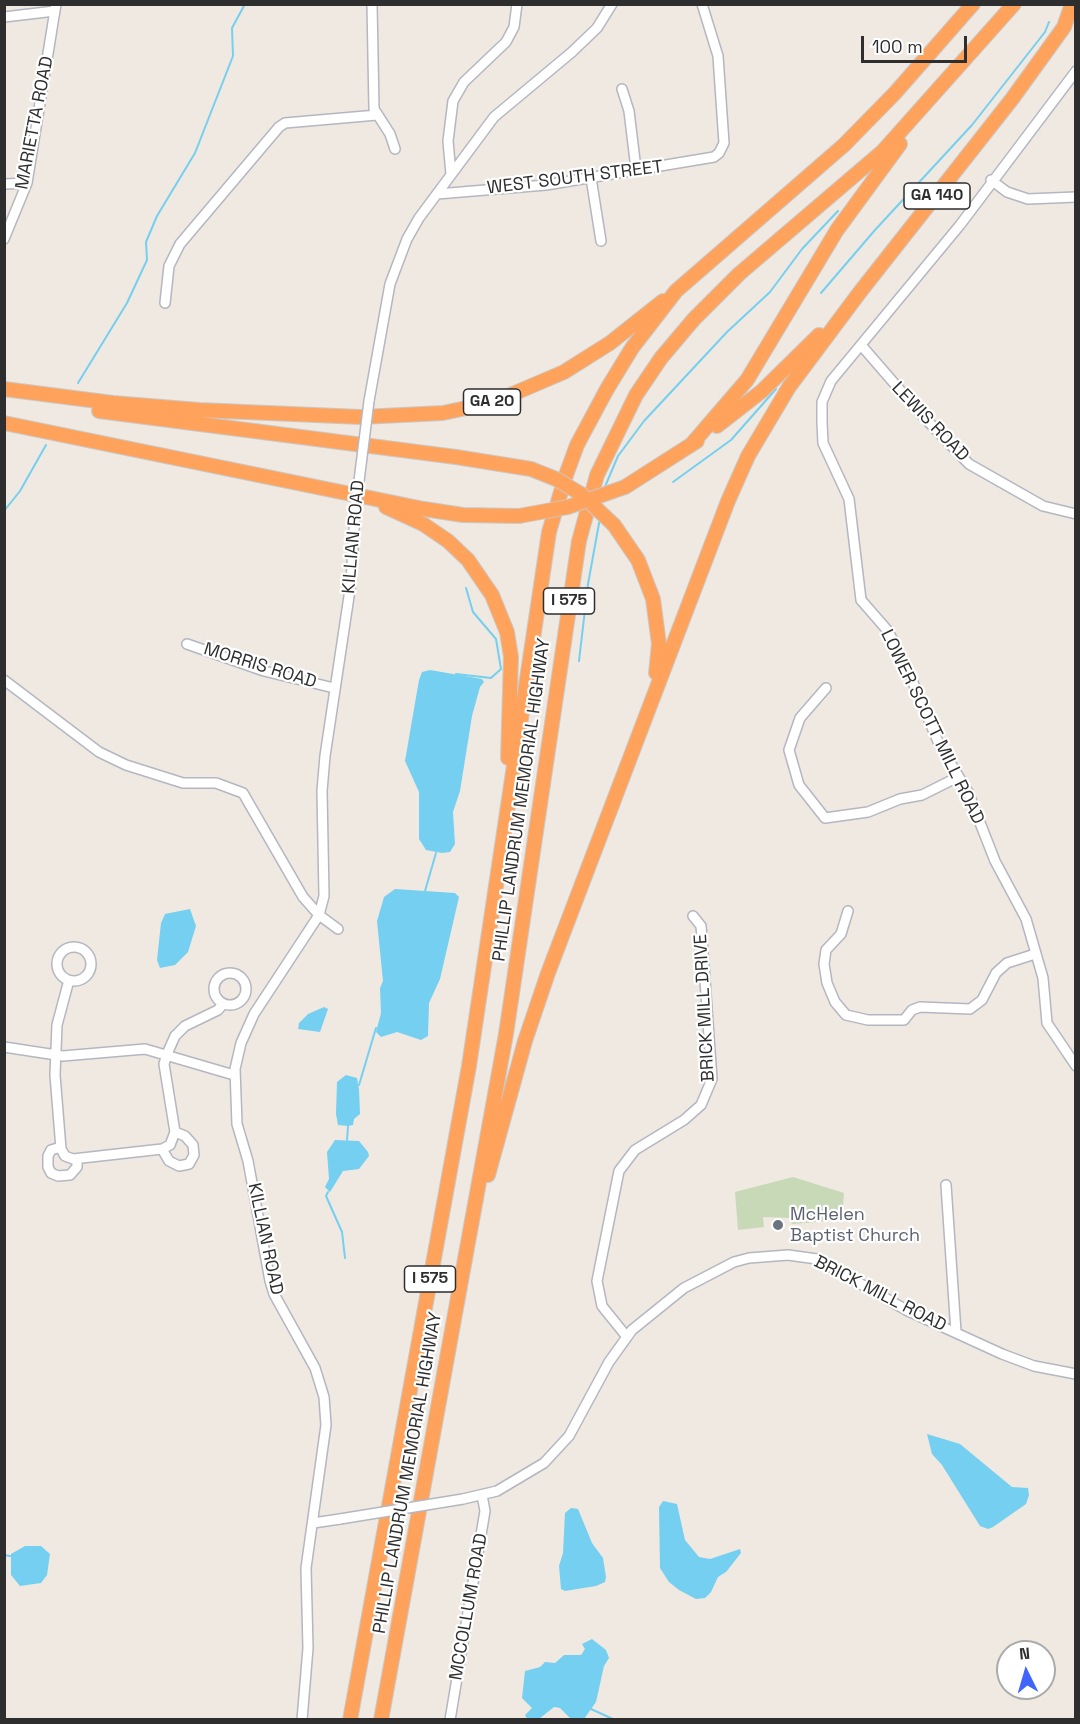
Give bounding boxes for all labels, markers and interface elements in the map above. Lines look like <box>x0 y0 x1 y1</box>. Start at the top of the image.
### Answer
scale bar <box>864 24 970 62</box>
text: 100 m <box>872 35 923 58</box>
street label: MARIETTA ROAD <box>12 55 58 191</box>
street label: WEST SOUTH STREET <box>486 156 664 200</box>
road number: GA 140 <box>904 183 970 209</box>
street label: LEWIS ROAD <box>887 378 973 466</box>
road number: GA 20 <box>464 389 520 415</box>
street label: KILLIAN ROAD <box>338 479 370 595</box>
road number: I 575 <box>544 588 594 614</box>
street label: LOWER SCOTT MILL ROAD <box>875 626 989 828</box>
street label: PHILLIP LANDRUM MEMORIAL HIGHWAY <box>489 637 555 963</box>
street label: MORRIS ROAD <box>201 639 319 693</box>
street label: BRICK MILL DRIVE <box>690 934 720 1082</box>
street label: KILLIAN ROAD <box>243 1181 287 1297</box>
place label: McHelen Baptist Church <box>790 1204 920 1246</box>
marker: McHelen Baptist Church <box>771 1218 785 1232</box>
street label: BRICK MILL ROAD <box>810 1251 950 1337</box>
road number: I 575 <box>404 1266 456 1292</box>
street label: PHILLIP LANDRUM MEMORIAL HIGHWAY <box>369 1311 447 1635</box>
street label: MCCOLLUM ROAD <box>445 1532 493 1682</box>
north arrow <box>996 1640 1056 1700</box>
text: N <box>1018 1643 1031 1664</box>

